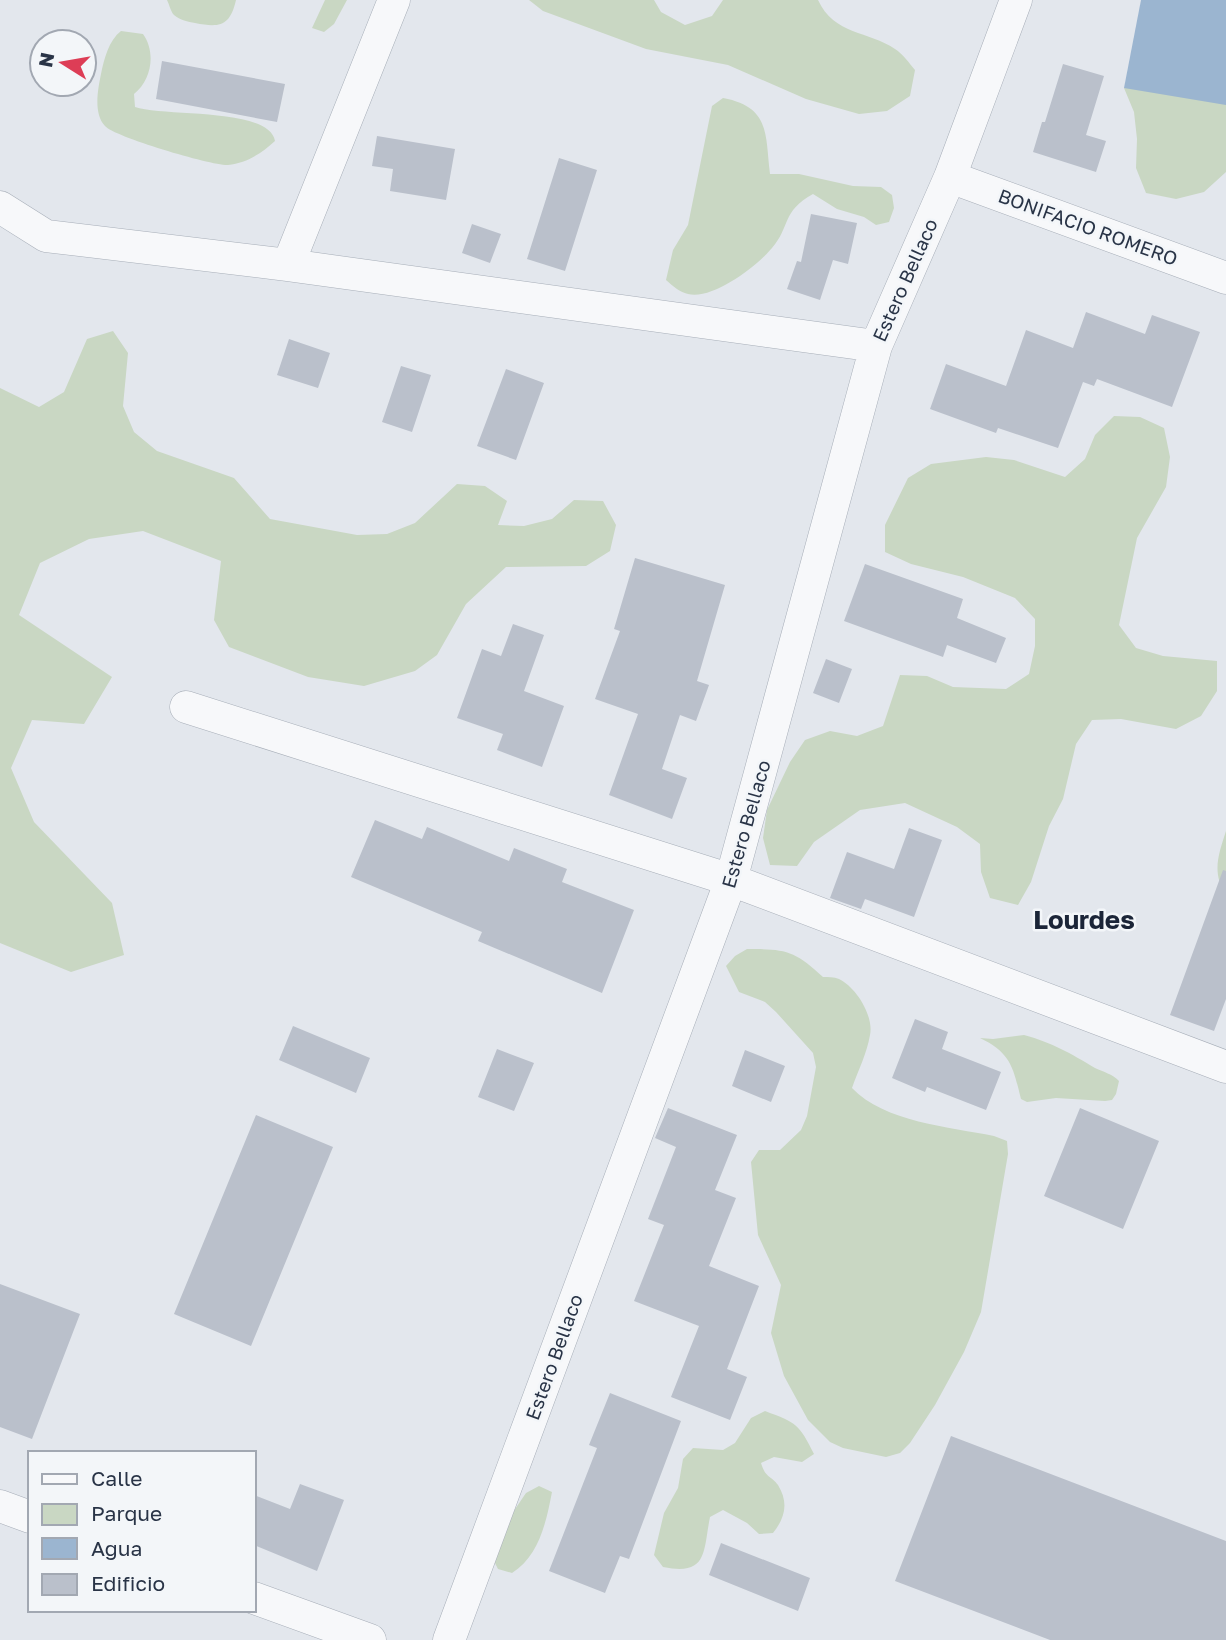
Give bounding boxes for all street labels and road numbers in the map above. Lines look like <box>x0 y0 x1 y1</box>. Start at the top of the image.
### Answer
street label: BONIFACIO ROMERO <box>995 183 1181 270</box>
street label: Estero Bellaco <box>867 215 942 345</box>
street label: Estero Bellaco <box>716 757 775 891</box>
street label: Estero Bellaco <box>520 1291 587 1423</box>

